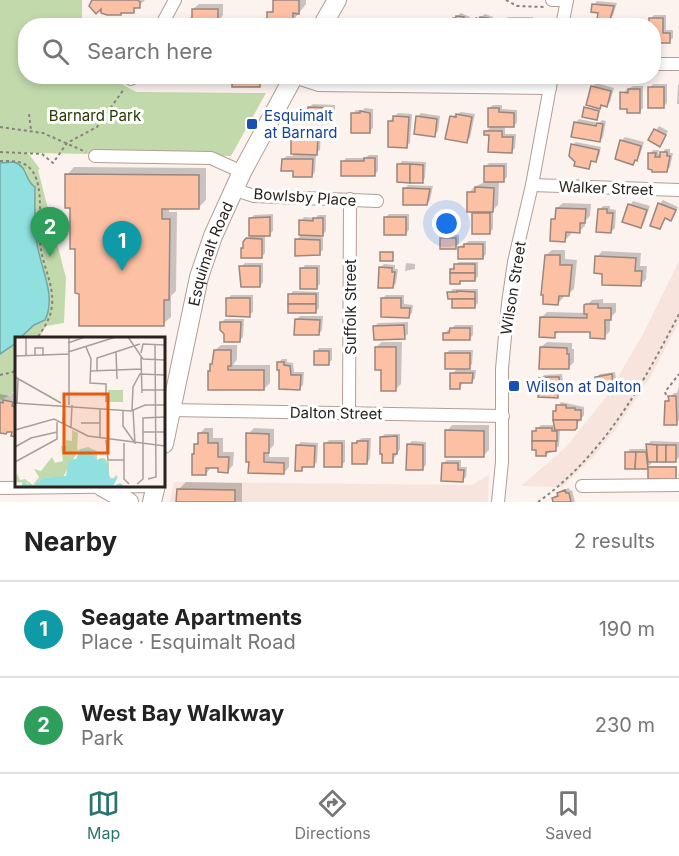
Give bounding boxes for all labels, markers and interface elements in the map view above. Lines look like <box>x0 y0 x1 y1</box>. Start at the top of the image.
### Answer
search box <box>18 18 661 84</box>
icon: search <box>39 35 72 68</box>
text: Search here <box>87 38 213 64</box>
park label: Barnard Park <box>49 106 142 125</box>
place label: Esquimalt at Barnard <box>264 106 338 142</box>
marker: Esquimalt at Barnard <box>245 117 259 131</box>
street label: Walker Street <box>558 177 654 199</box>
street label: Bowlsby Place <box>253 184 357 210</box>
street label: Esquimalt Road <box>184 199 237 308</box>
pin: 2 <box>31 208 70 257</box>
your location <box>432 209 461 238</box>
pin: 1 <box>102 222 142 271</box>
street label: Wilson Street <box>496 240 530 336</box>
street label: Suffolk Street <box>341 259 360 355</box>
inset map <box>15 337 165 487</box>
place label: Wilson at Dalton <box>526 377 641 396</box>
marker: Wilson at Dalton <box>507 379 521 393</box>
street label: Dalton Street <box>290 403 382 423</box>
text: Nearby <box>24 526 117 557</box>
text: 2 results <box>574 529 655 553</box>
text: Seagate Apartments <box>81 604 302 630</box>
text: 1 <box>39 617 48 641</box>
text: 190 m <box>599 617 655 641</box>
text: Place · Esquimalt Road <box>81 630 296 654</box>
text: West Bay Walkway <box>81 700 284 726</box>
text: 2 <box>37 713 50 737</box>
text: 230 m <box>595 713 655 737</box>
text: Park <box>81 726 124 750</box>
tab: Map <box>87 787 120 843</box>
tab: Directions <box>295 787 371 843</box>
tab: Saved <box>545 787 592 843</box>

